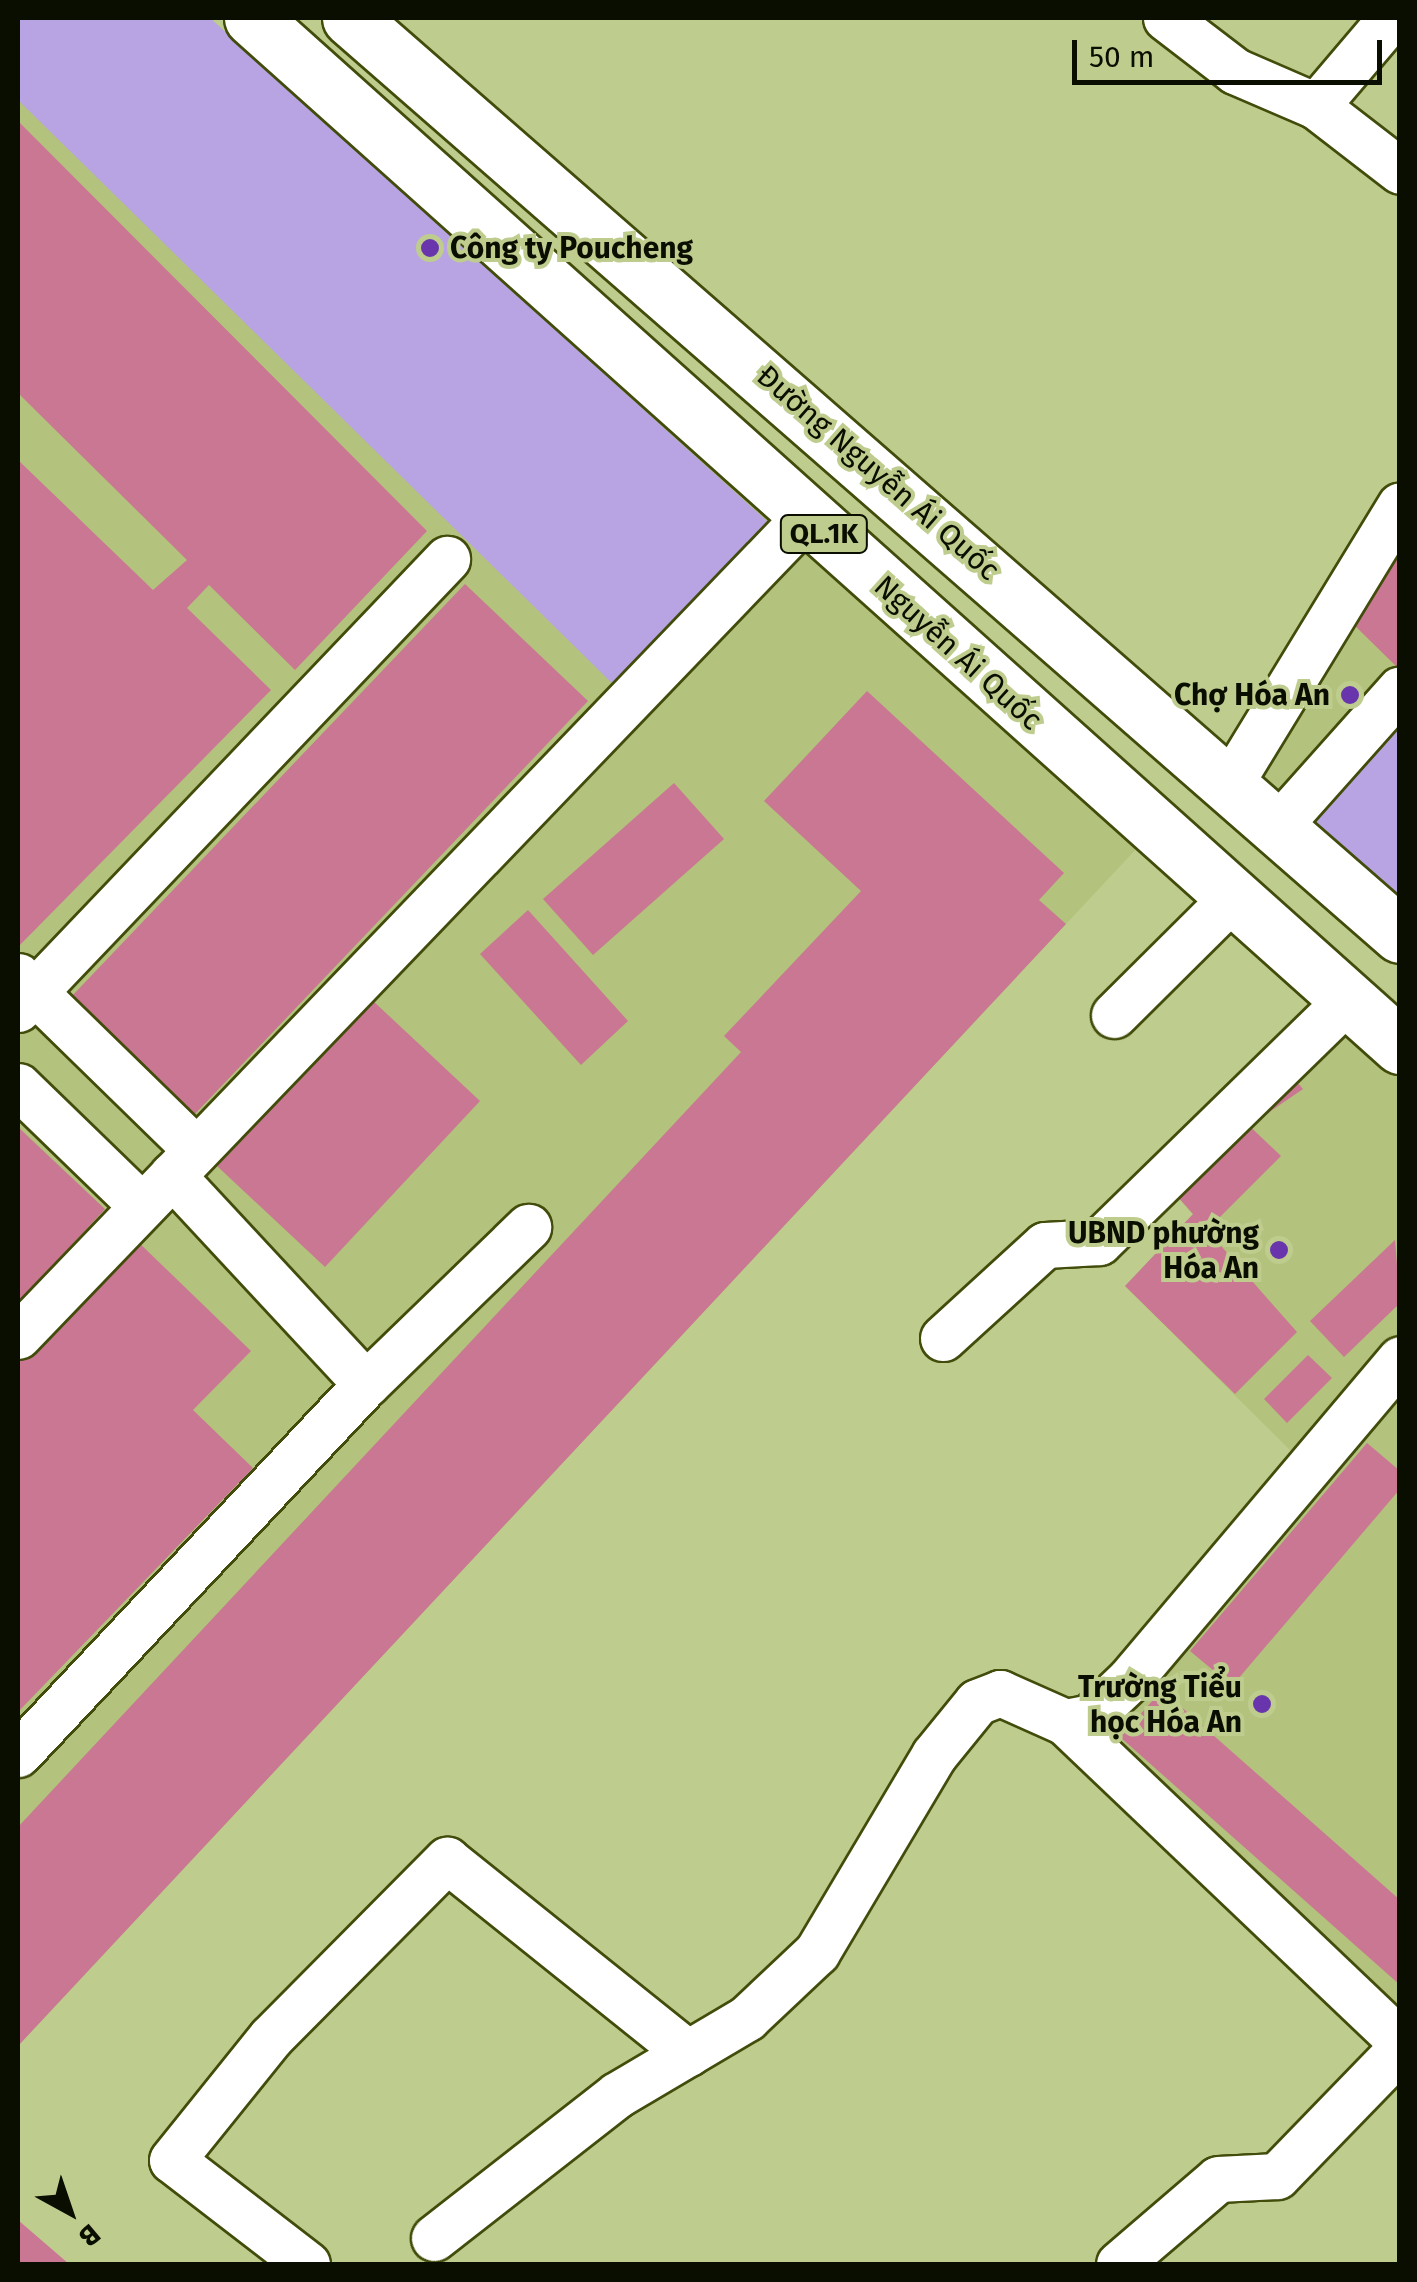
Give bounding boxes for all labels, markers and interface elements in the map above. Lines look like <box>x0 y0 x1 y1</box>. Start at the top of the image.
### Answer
scale bar <box>1077 20 1387 82</box>
text: 50 m <box>1089 39 1154 75</box>
place label: Công ty Poucheng <box>450 230 693 266</box>
marker: Công ty Poucheng <box>419 237 441 259</box>
street label: Đường Nguyễn Ái Quốc <box>749 358 1007 588</box>
road number: QL.1K <box>779 511 869 557</box>
street label: Nguyễn Ái Quốc <box>867 568 1049 738</box>
place label: Chợ Hóa An <box>1174 677 1330 713</box>
marker: Chợ Hóa An <box>1339 684 1361 706</box>
place label: UBND phường Hóa An <box>1068 1215 1259 1286</box>
marker: UBND phường Hóa An <box>1268 1239 1290 1261</box>
place label: Trường Tiểu học Hóa An <box>1078 1669 1242 1740</box>
marker: Trường Tiểu học Hóa An <box>1251 1693 1273 1715</box>
north arrow <box>20 2162 120 2262</box>
text: B <box>72 2217 107 2254</box>

